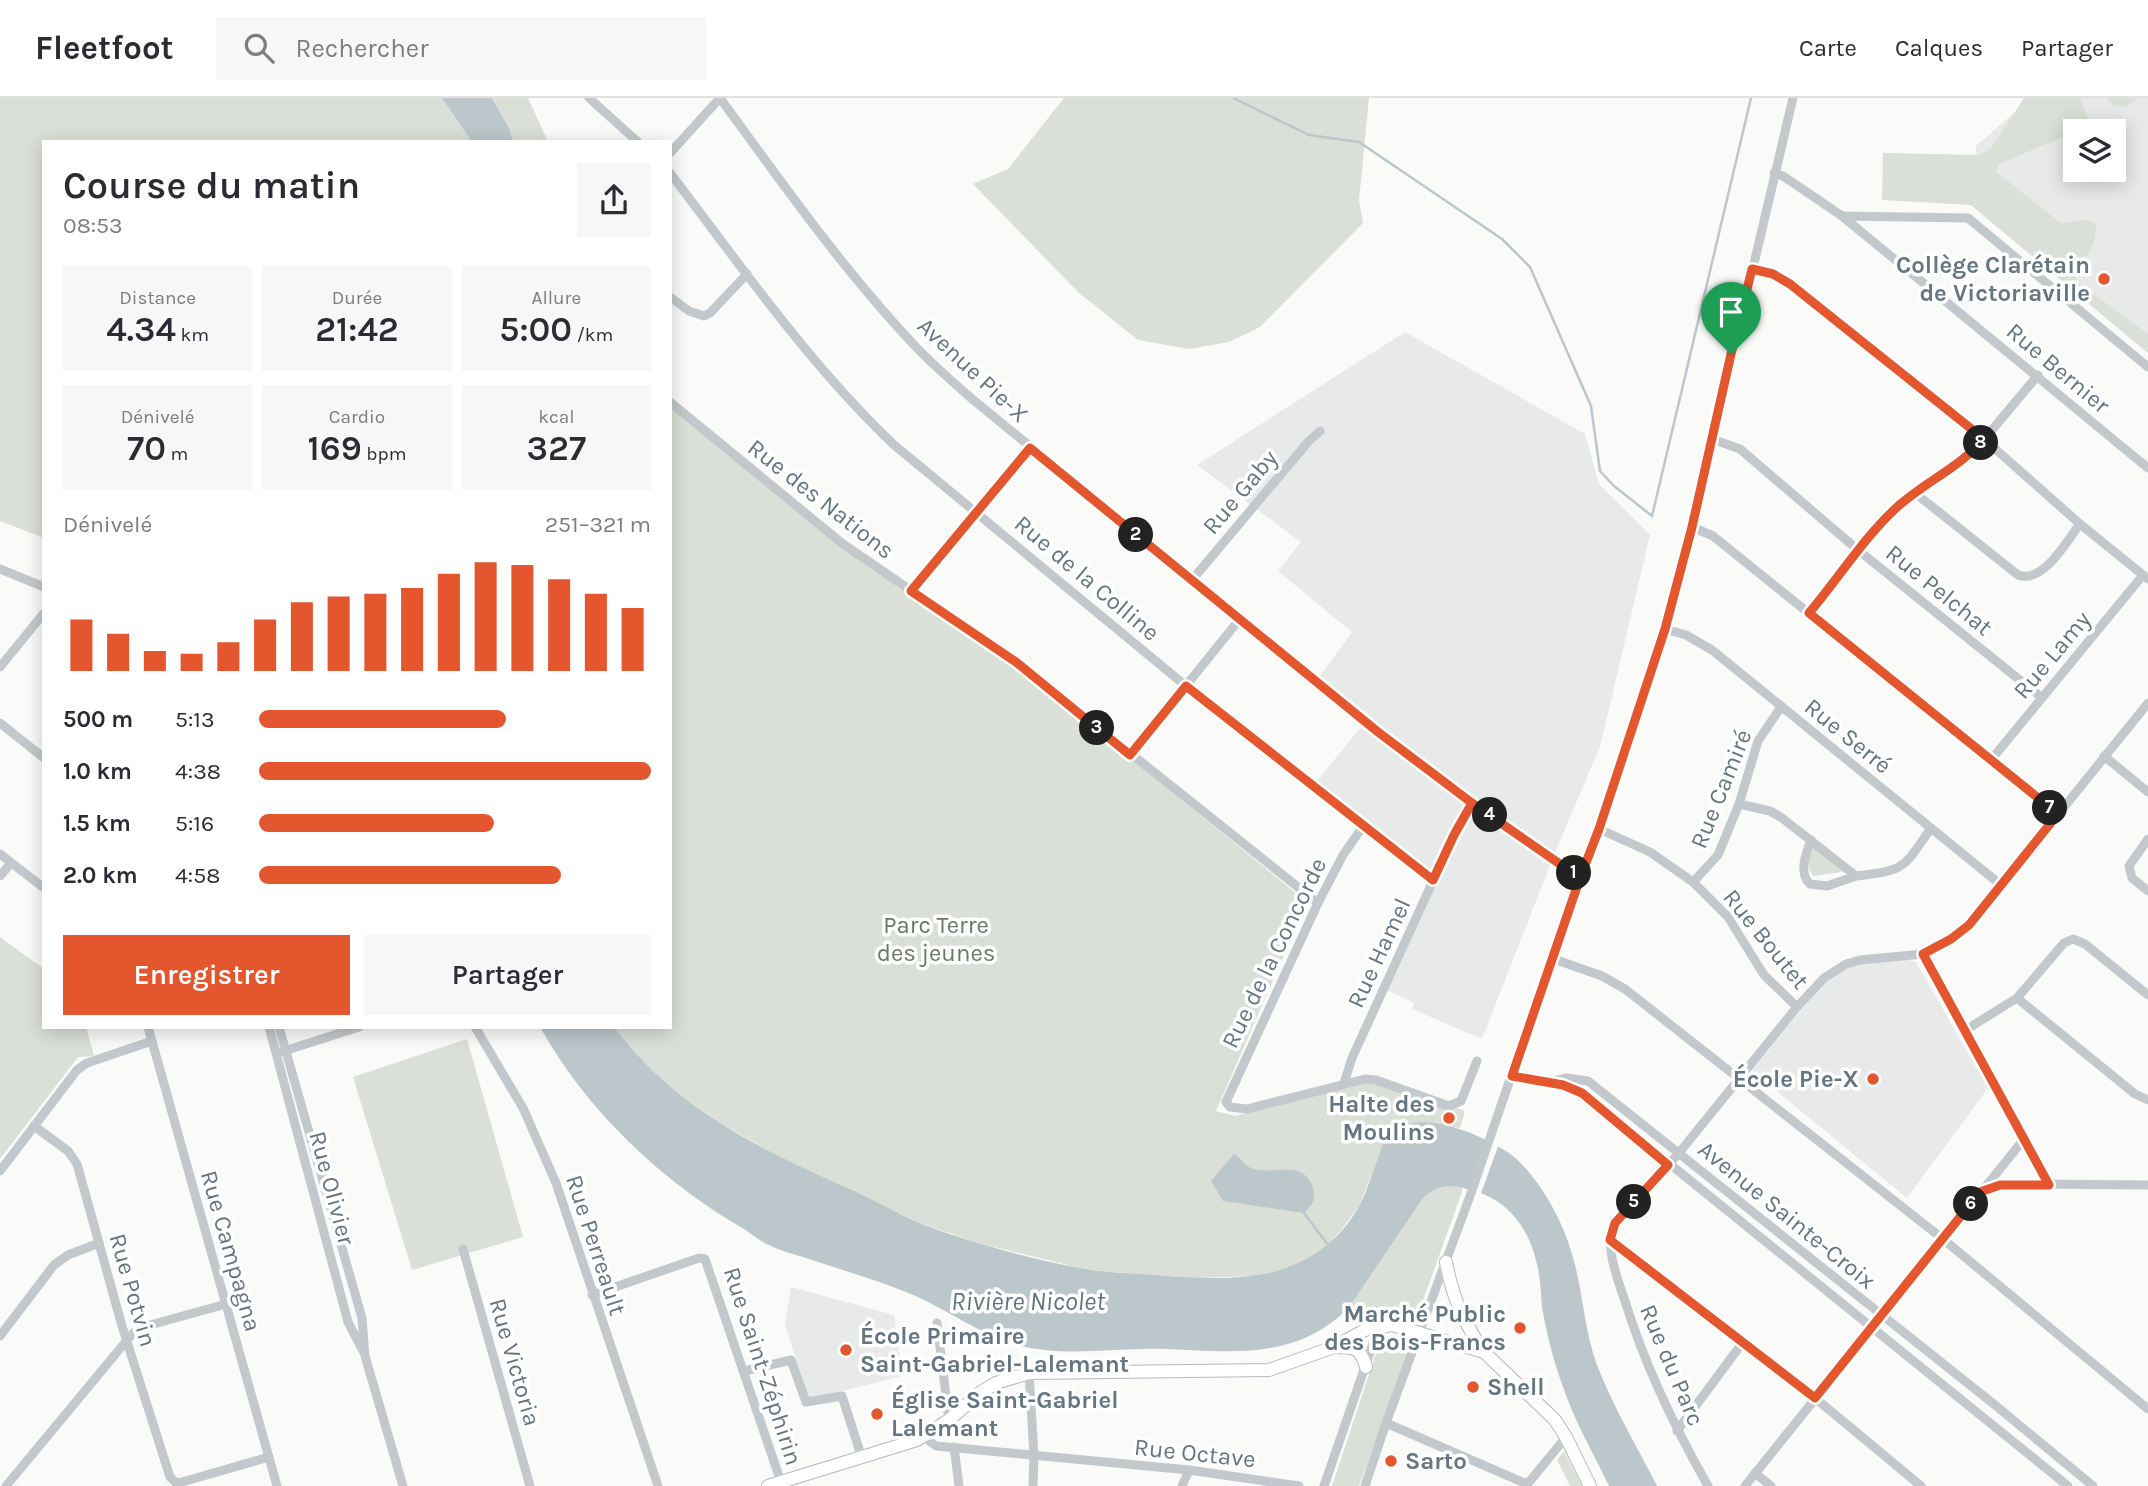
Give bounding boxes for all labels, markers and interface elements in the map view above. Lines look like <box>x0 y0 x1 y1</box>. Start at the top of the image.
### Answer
search box <box>216 17 706 80</box>
text: Fleetfoot <box>35 29 174 67</box>
icon: search <box>240 29 278 67</box>
text: Rechercher <box>296 33 429 64</box>
text: Carte <box>1799 34 1857 62</box>
text: Calques <box>1895 34 1983 62</box>
text: Partager <box>2021 34 2113 62</box>
map controls <box>2063 119 2126 182</box>
button: layers <box>2063 119 2126 182</box>
text: Course du matin <box>63 163 360 208</box>
button: share <box>577 163 651 237</box>
text: 08:53 <box>63 212 123 239</box>
place label: Collège Clarétain de Victoriaville <box>1896 251 2090 307</box>
marker: Collège Clarétain de Victoriaville <box>2096 271 2112 287</box>
pin <box>1701 282 1761 354</box>
text: Distance <box>119 287 196 309</box>
text: Durée <box>332 287 382 309</box>
text: Allure <box>531 287 581 309</box>
icon: arrive <box>1712 293 1750 331</box>
text: 4.34 <box>106 309 176 350</box>
text: 21:42 <box>315 309 399 350</box>
text: 5:00 <box>499 309 572 350</box>
street label: Avenue Pie-X <box>912 312 1034 428</box>
street label: Rue Bernier <box>2001 317 2115 419</box>
text: km <box>176 324 209 346</box>
text: /km <box>572 324 613 346</box>
text: Dénivelé <box>121 406 195 428</box>
text: Cardio <box>329 406 385 428</box>
text: kcal <box>538 406 574 428</box>
pin: 8 <box>1964 426 1998 460</box>
text: 70 <box>127 428 166 469</box>
text: 169 <box>308 428 362 469</box>
text: 327 <box>527 428 586 469</box>
text: 8 <box>1974 431 1987 453</box>
street label: Rue des Nations <box>742 433 900 565</box>
text: m <box>166 443 188 465</box>
text: bpm <box>362 443 406 465</box>
street label: Rue Gaby <box>1197 444 1283 540</box>
street label: Rue de la Colline <box>1009 509 1165 647</box>
text: Dénivelé <box>63 511 152 538</box>
text: 251–321 m <box>545 511 651 538</box>
pin: 2 <box>1118 518 1154 552</box>
text: 2 <box>1130 523 1141 545</box>
street label: Rue Pelchat <box>1880 539 1998 641</box>
street label: Rue Lamy <box>2007 606 2097 704</box>
street label: Rue Serré <box>1799 692 1897 780</box>
text: 500 m <box>63 706 133 733</box>
text: 5:13 <box>175 706 214 733</box>
pin: 3 <box>1080 710 1114 746</box>
text: 3 <box>1091 716 1102 738</box>
street label: Rue Camiré <box>1684 725 1758 853</box>
text: 1.0 km <box>63 758 132 785</box>
text: 4:38 <box>175 758 221 785</box>
pin: 7 <box>2032 790 2068 826</box>
text: 7 <box>2045 796 2054 818</box>
pin: 4 <box>1472 798 1508 832</box>
text: 4 <box>1484 803 1495 825</box>
text: 1.5 km <box>63 810 131 837</box>
text: 5:16 <box>175 810 214 837</box>
street label: Rue de la Concorde <box>1216 853 1332 1053</box>
pin: 1 <box>1556 856 1592 890</box>
text: 1 <box>1570 861 1577 883</box>
text: 2.0 km <box>63 862 138 889</box>
text: 4:58 <box>175 862 220 889</box>
street label: Rue Boutet <box>1717 883 1815 995</box>
street label: Rue Hamel <box>1341 894 1417 1012</box>
park label: Parc Terre des jeunes <box>877 911 995 967</box>
button: Enregistrer <box>63 935 350 1015</box>
button: Partager <box>364 935 651 1015</box>
place label: École Pie-X <box>1733 1063 1859 1093</box>
marker: École Pie-X <box>1865 1071 1881 1087</box>
place label: Halte des Moulins <box>1328 1090 1435 1146</box>
marker: Halte des Moulins <box>1441 1110 1457 1126</box>
street label: Rue Olivier <box>303 1128 361 1248</box>
street label: Avenue Sainte-Croix <box>1693 1135 1881 1295</box>
street label: Rue Campagna <box>195 1167 267 1335</box>
street label: Rue Perreault <box>560 1171 632 1319</box>
pin: 5 <box>1616 1184 1652 1220</box>
pin: 6 <box>1954 1186 1988 1222</box>
text: 5 <box>1628 1190 1639 1212</box>
text: 6 <box>1965 1192 1976 1214</box>
street label: Rue Potvin <box>104 1230 162 1350</box>
street label: Rue Saint-Zéphirin <box>718 1263 808 1469</box>
water label: Rivière Nicolet <box>951 1286 1106 1317</box>
street label: Rue Victoria <box>483 1295 547 1429</box>
place label: Marché Public des Bois-Francs <box>1324 1300 1506 1356</box>
street label: Rue du Parc <box>1634 1300 1710 1430</box>
place label: École Primaire Saint-Gabriel-Lalemant <box>860 1320 1129 1378</box>
marker: Marché Public des Bois-Francs <box>1512 1320 1528 1336</box>
marker: École Primaire Saint-Gabriel-Lalemant <box>838 1342 854 1358</box>
place label: Shell <box>1487 1373 1545 1401</box>
marker: Shell <box>1465 1379 1481 1395</box>
place label: Église Saint-Gabriel Lalemant <box>891 1384 1119 1442</box>
marker: Église Saint-Gabriel Lalemant <box>869 1406 885 1422</box>
street label: Rue Octave <box>1133 1433 1257 1473</box>
place label: Sarto <box>1405 1447 1467 1475</box>
marker: Sarto <box>1383 1453 1399 1469</box>

